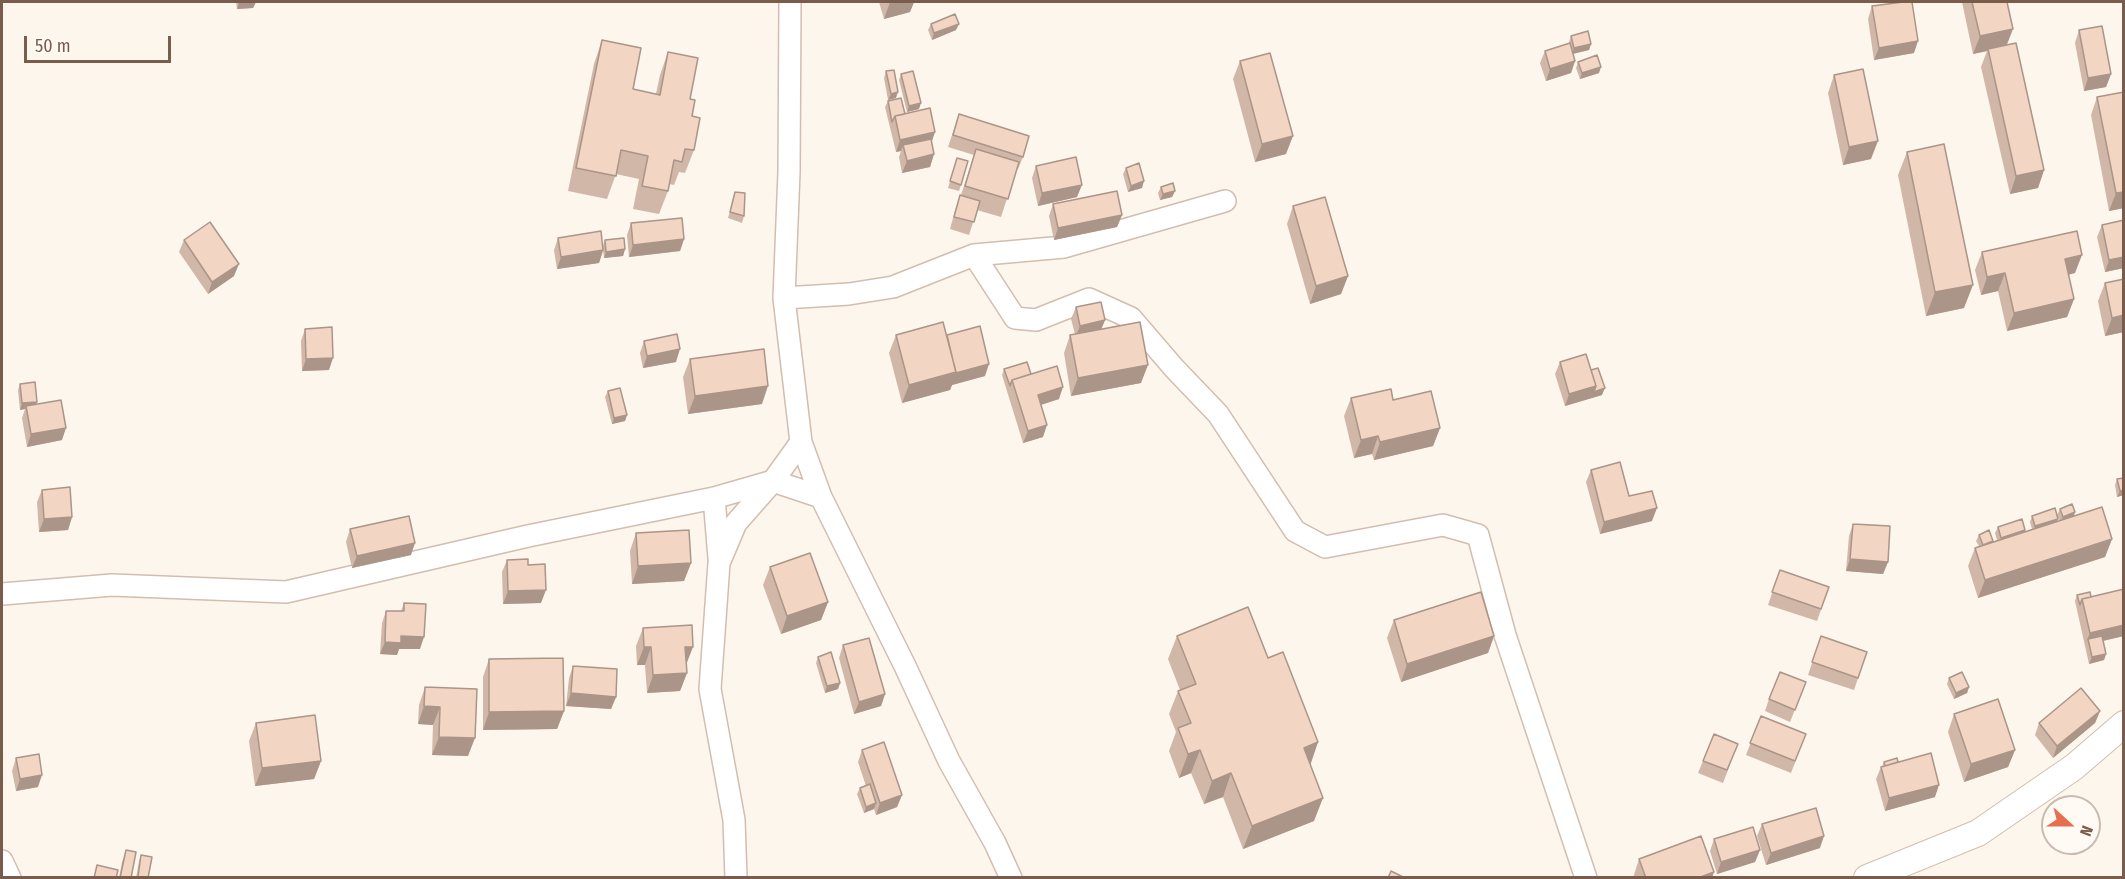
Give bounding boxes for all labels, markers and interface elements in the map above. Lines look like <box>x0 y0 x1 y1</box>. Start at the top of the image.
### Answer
scale bar <box>27 24 174 62</box>
text: 50 m <box>35 35 71 57</box>
north arrow <box>2041 795 2101 855</box>
text: N <box>2076 823 2097 839</box>

